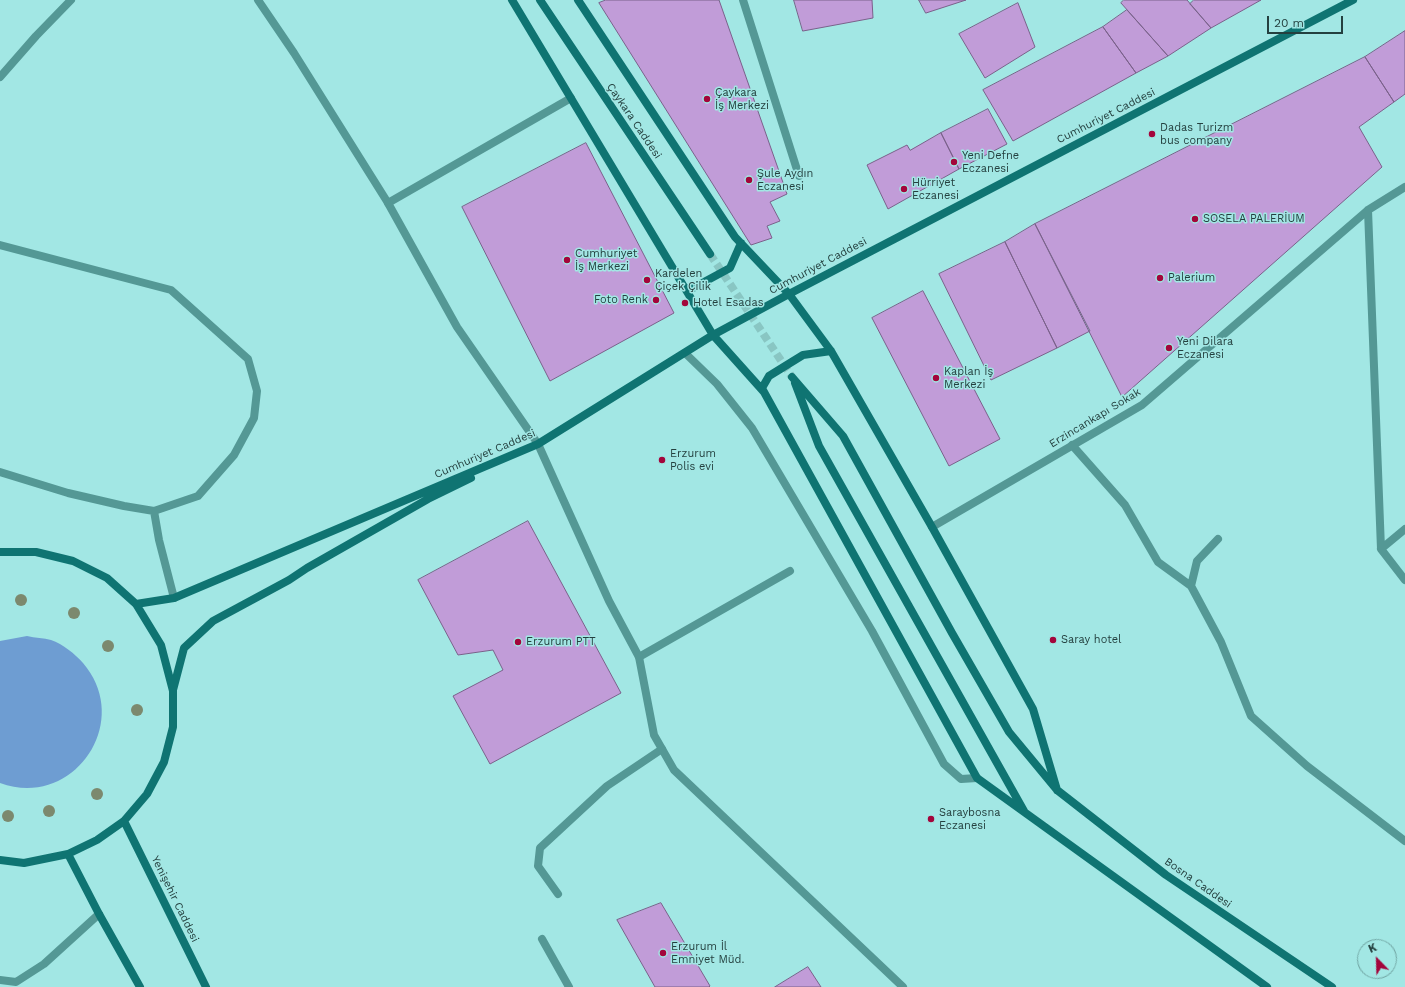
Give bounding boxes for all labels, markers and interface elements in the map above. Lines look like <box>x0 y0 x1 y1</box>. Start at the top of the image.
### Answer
scale bar <box>1269 8 1345 34</box>
text: 20 m <box>1274 16 1304 30</box>
street label: Çaykara Caddesi <box>604 81 664 161</box>
street label: Cumhuriyet Caddesi <box>1055 85 1157 147</box>
place label: Çaykara İş Merkezi <box>715 86 769 112</box>
marker: Çaykara İş Merkezi <box>702 94 712 104</box>
place label: Dadas Turizm bus company <box>1160 121 1233 147</box>
marker: Dadas Turizm bus company <box>1147 129 1157 139</box>
place label: Yeni Defne Eczanesi <box>962 149 1019 175</box>
marker: Yeni Defne Eczanesi <box>949 157 959 167</box>
place label: Şule Aydın Eczanesi <box>757 167 813 193</box>
marker: Şule Aydın Eczanesi <box>744 175 754 185</box>
place label: Hürriyet Eczanesi <box>912 176 959 202</box>
marker: Hürriyet Eczanesi <box>899 184 909 194</box>
place label: SOSELA PALERİUM <box>1203 212 1305 226</box>
marker: SOSELA PALERİUM <box>1190 214 1200 224</box>
street label: Cumhuriyet Caddesi <box>767 235 869 297</box>
place label: Cumhuriyet İş Merkezi <box>575 247 637 273</box>
marker: Cumhuriyet İş Merkezi <box>562 255 572 265</box>
place label: Kardelen Çiçek Çilik <box>655 267 711 293</box>
place label: Palerium <box>1168 271 1215 285</box>
marker: Palerium <box>1155 273 1165 283</box>
marker: Kardelen Çiçek Çilik <box>642 275 652 285</box>
place label: Foto Renk <box>594 293 648 307</box>
marker: Foto Renk <box>651 295 661 305</box>
place label: Hotel Esadas <box>693 296 764 310</box>
marker: Hotel Esadas <box>680 298 690 308</box>
place label: Yeni Dilara Eczanesi <box>1177 335 1233 361</box>
marker: Yeni Dilara Eczanesi <box>1164 343 1174 353</box>
place label: Kaplan İş Merkezi <box>944 365 993 391</box>
marker: Kaplan İş Merkezi <box>931 373 941 383</box>
street label: Erzincankapı Sokak <box>1047 385 1143 451</box>
street label: Cumhuriyet Caddesi <box>432 427 538 481</box>
place label: Erzurum Polis evi <box>670 447 716 473</box>
marker: Erzurum Polis evi <box>657 455 667 465</box>
place label: Saray hotel <box>1061 633 1121 647</box>
place label: Erzurum PTT <box>526 635 596 649</box>
marker: Saray hotel <box>1048 635 1058 645</box>
marker: Erzurum PTT <box>513 637 523 647</box>
place label: Saraybosna Eczanesi <box>939 806 1000 832</box>
marker: Saraybosna Eczanesi <box>926 814 936 824</box>
street label: Yenişehir Caddesi <box>148 854 202 944</box>
street label: Bosna Caddesi <box>1162 855 1234 911</box>
north arrow <box>1357 939 1397 979</box>
place label: Erzurum İl Emniyet Müd. <box>671 940 744 966</box>
text: K <box>1366 941 1379 956</box>
marker: Erzurum İl Emniyet Müd. <box>658 948 668 958</box>

